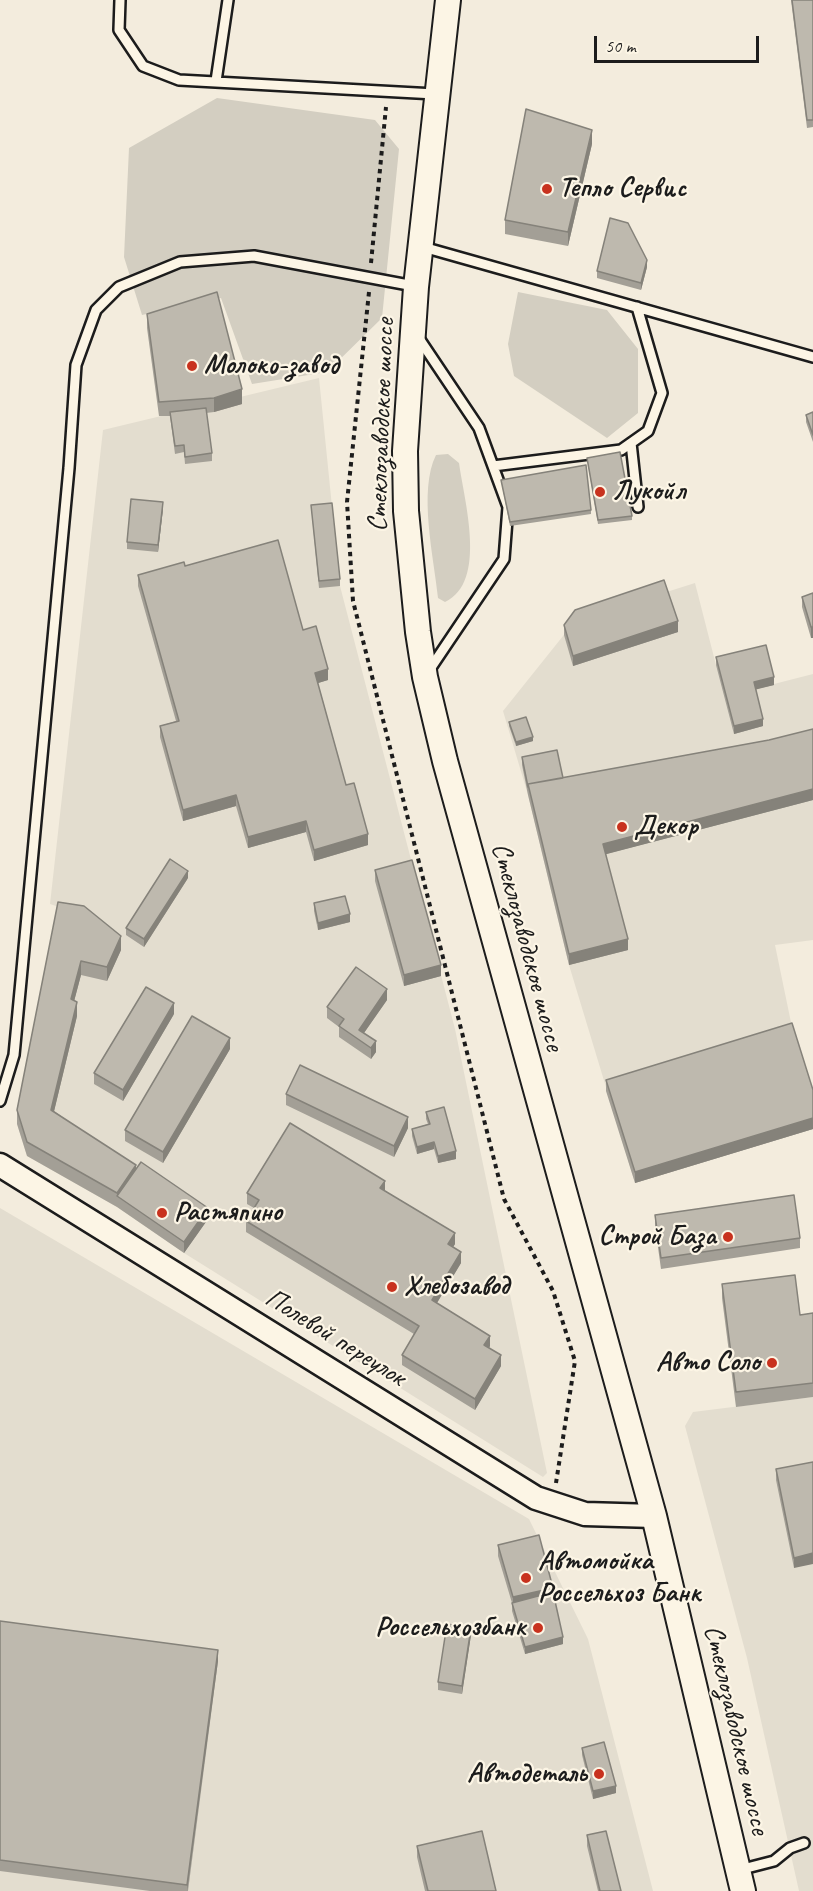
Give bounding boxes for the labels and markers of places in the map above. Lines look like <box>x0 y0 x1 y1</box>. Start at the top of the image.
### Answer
place label: Тепло Сервис <box>559 172 686 206</box>
marker: Тепло Сервис <box>540 182 554 196</box>
place label: Молоко-завод <box>204 349 339 383</box>
marker: Молоко-завод <box>185 359 199 373</box>
place label: Лукойл <box>612 475 685 509</box>
marker: Лукойл <box>593 485 607 499</box>
place label: Декор <box>634 810 698 844</box>
marker: Декор <box>615 820 629 834</box>
place label: Растяпино <box>174 1196 282 1230</box>
marker: Растяпино <box>155 1206 169 1220</box>
place label: Строй База <box>599 1220 716 1254</box>
marker: Строй База <box>721 1230 735 1244</box>
place label: Хлебозавод <box>404 1270 509 1304</box>
marker: Хлебозавод <box>385 1280 399 1294</box>
place label: Авто Соло <box>656 1346 760 1380</box>
marker: Авто Соло <box>765 1356 779 1370</box>
place label: Автомойка Россельхоз Банк <box>538 1545 700 1611</box>
marker: Автомойка Россельхоз Банк <box>519 1571 533 1585</box>
place label: Россельхозбанк <box>375 1611 526 1645</box>
marker: Россельхозбанк <box>531 1621 545 1635</box>
place label: Автодеталь <box>467 1757 587 1791</box>
marker: Автодеталь <box>592 1767 606 1781</box>

